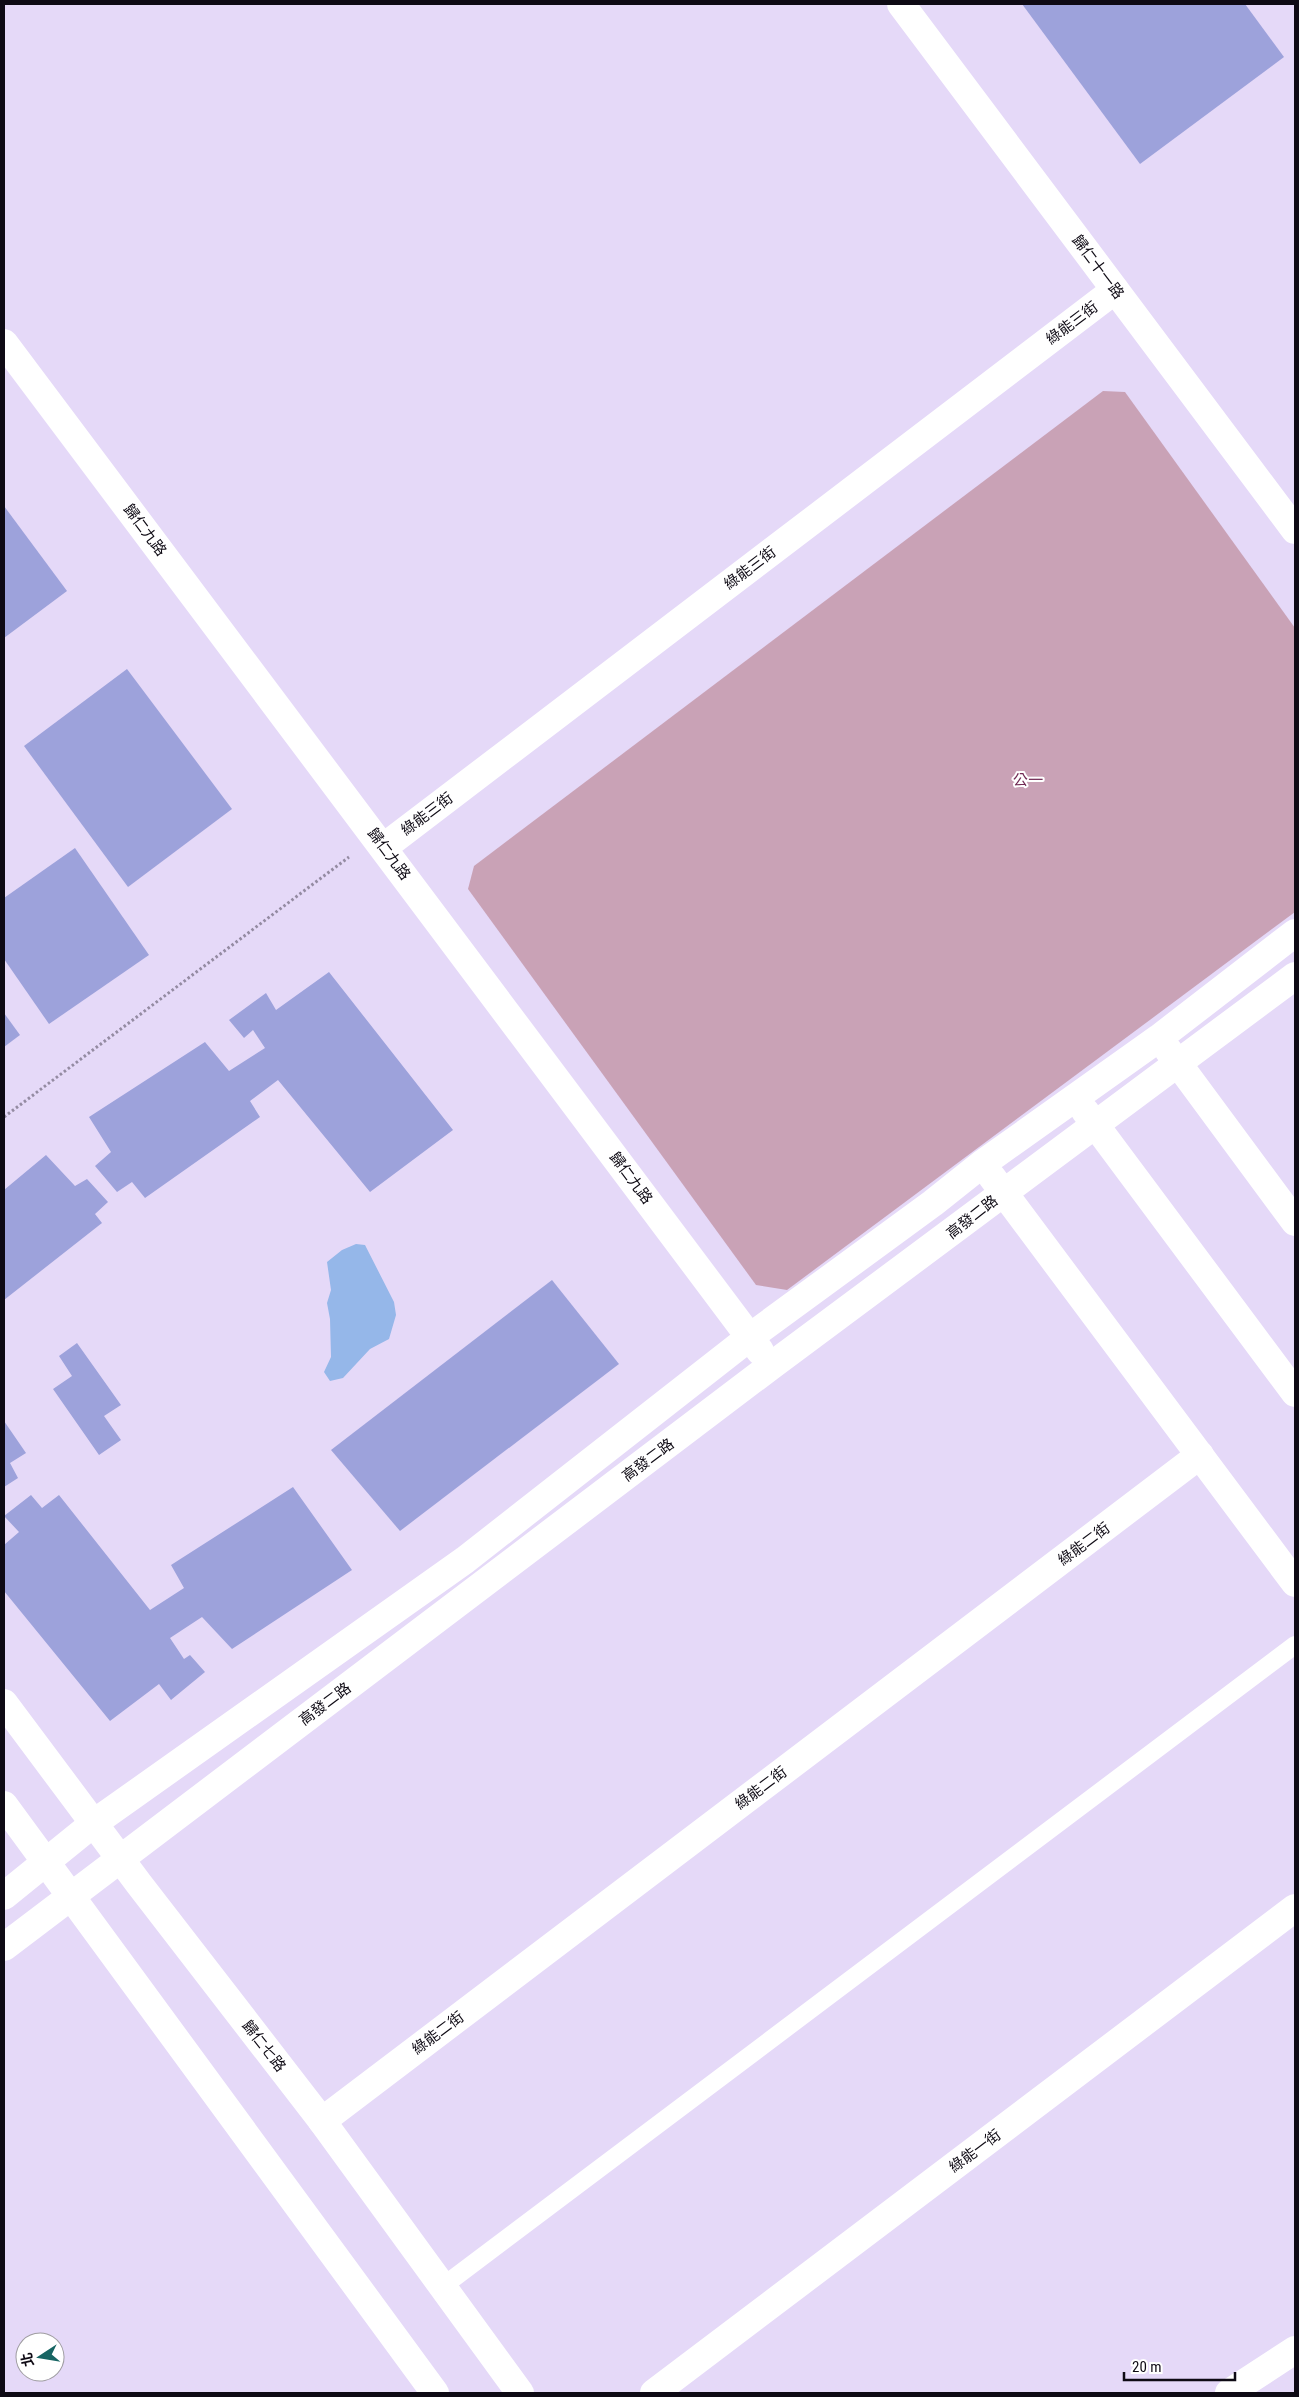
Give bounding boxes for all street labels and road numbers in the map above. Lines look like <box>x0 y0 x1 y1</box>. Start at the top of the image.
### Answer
street label: 歸仁十一路 <box>1068 232 1128 302</box>
street label: 綠能三街 <box>1043 298 1101 348</box>
street label: 歸仁九路 <box>120 501 170 559</box>
street label: 綠能三街 <box>721 543 779 593</box>
street label: 綠能三街 <box>398 789 456 839</box>
street label: 歸仁九路 <box>364 825 414 883</box>
street label: 歸仁九路 <box>606 1149 656 1207</box>
street label: 高發二路 <box>943 1191 1001 1243</box>
street label: 高發二路 <box>619 1435 677 1485</box>
street label: 綠能二街 <box>1055 1519 1113 1569</box>
street label: 高發二路 <box>296 1679 354 1729</box>
street label: 綠能二街 <box>732 1763 790 1813</box>
street label: 綠能二街 <box>409 2008 467 2058</box>
street label: 歸仁七路 <box>238 2017 290 2075</box>
street label: 綠能一街 <box>946 2126 1004 2176</box>

